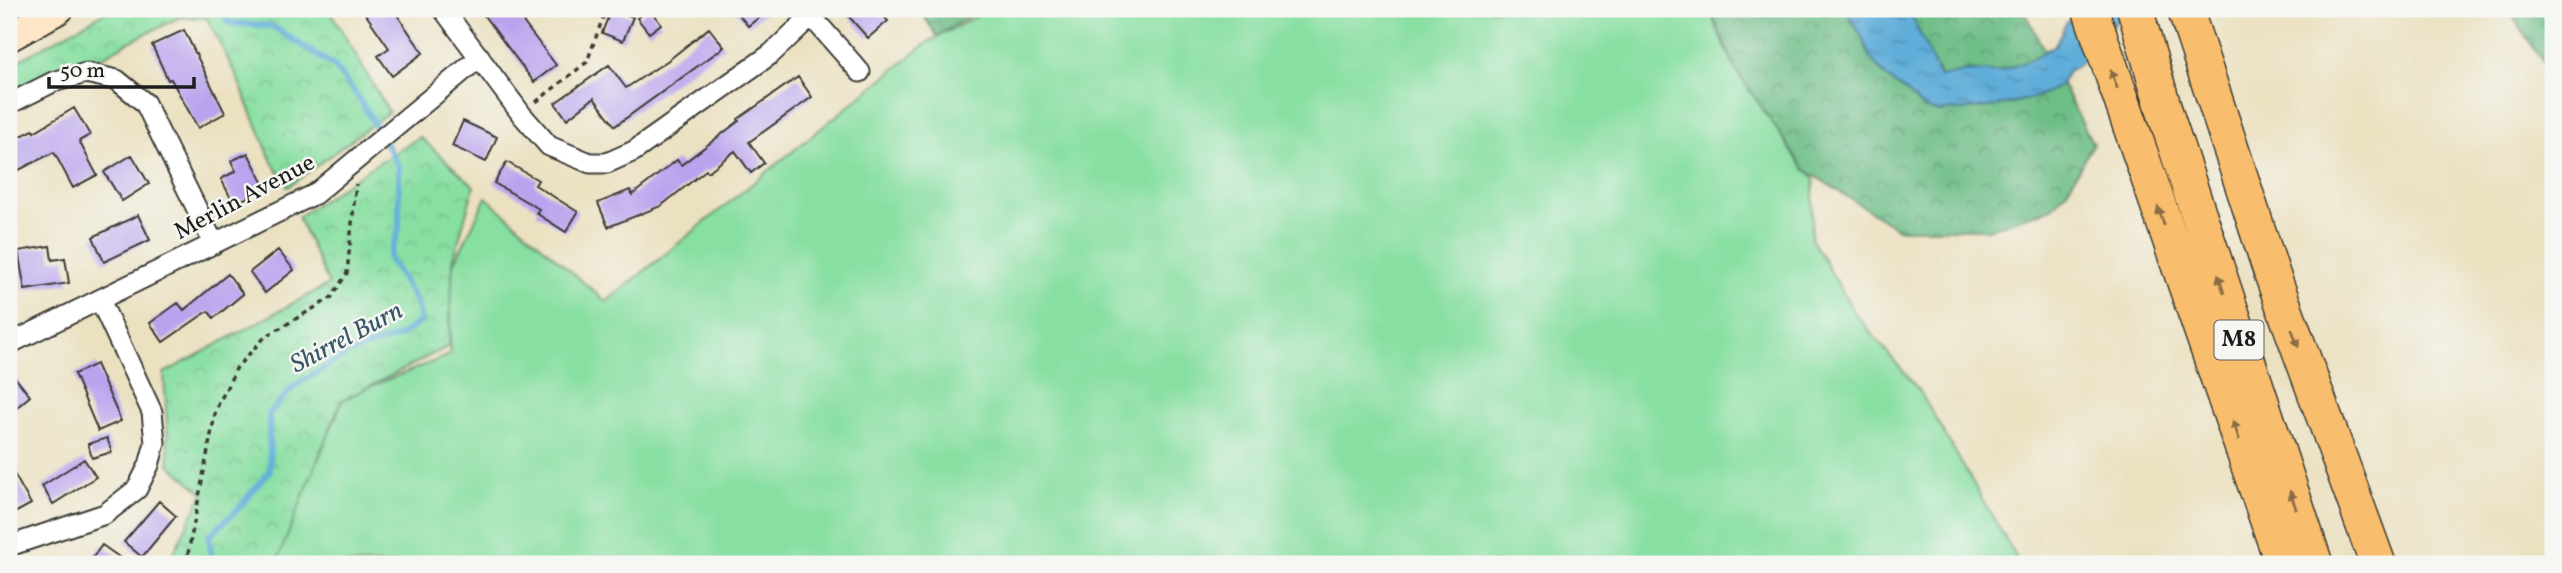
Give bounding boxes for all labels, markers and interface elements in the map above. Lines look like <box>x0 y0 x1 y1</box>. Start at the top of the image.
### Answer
scale bar <box>49 46 194 90</box>
text: 50 m <box>60 57 105 86</box>
one-way arrow <box>2108 69 2119 90</box>
street label: Merlin Avenue <box>168 147 322 249</box>
one-way arrow <box>2155 205 2166 226</box>
one-way arrow <box>2215 273 2226 294</box>
water label: Shirrel Burn <box>284 293 410 383</box>
road number: M8 <box>2214 320 2264 360</box>
one-way arrow <box>2290 328 2301 349</box>
one-way arrow <box>2230 420 2241 441</box>
one-way arrow <box>2287 489 2298 510</box>

